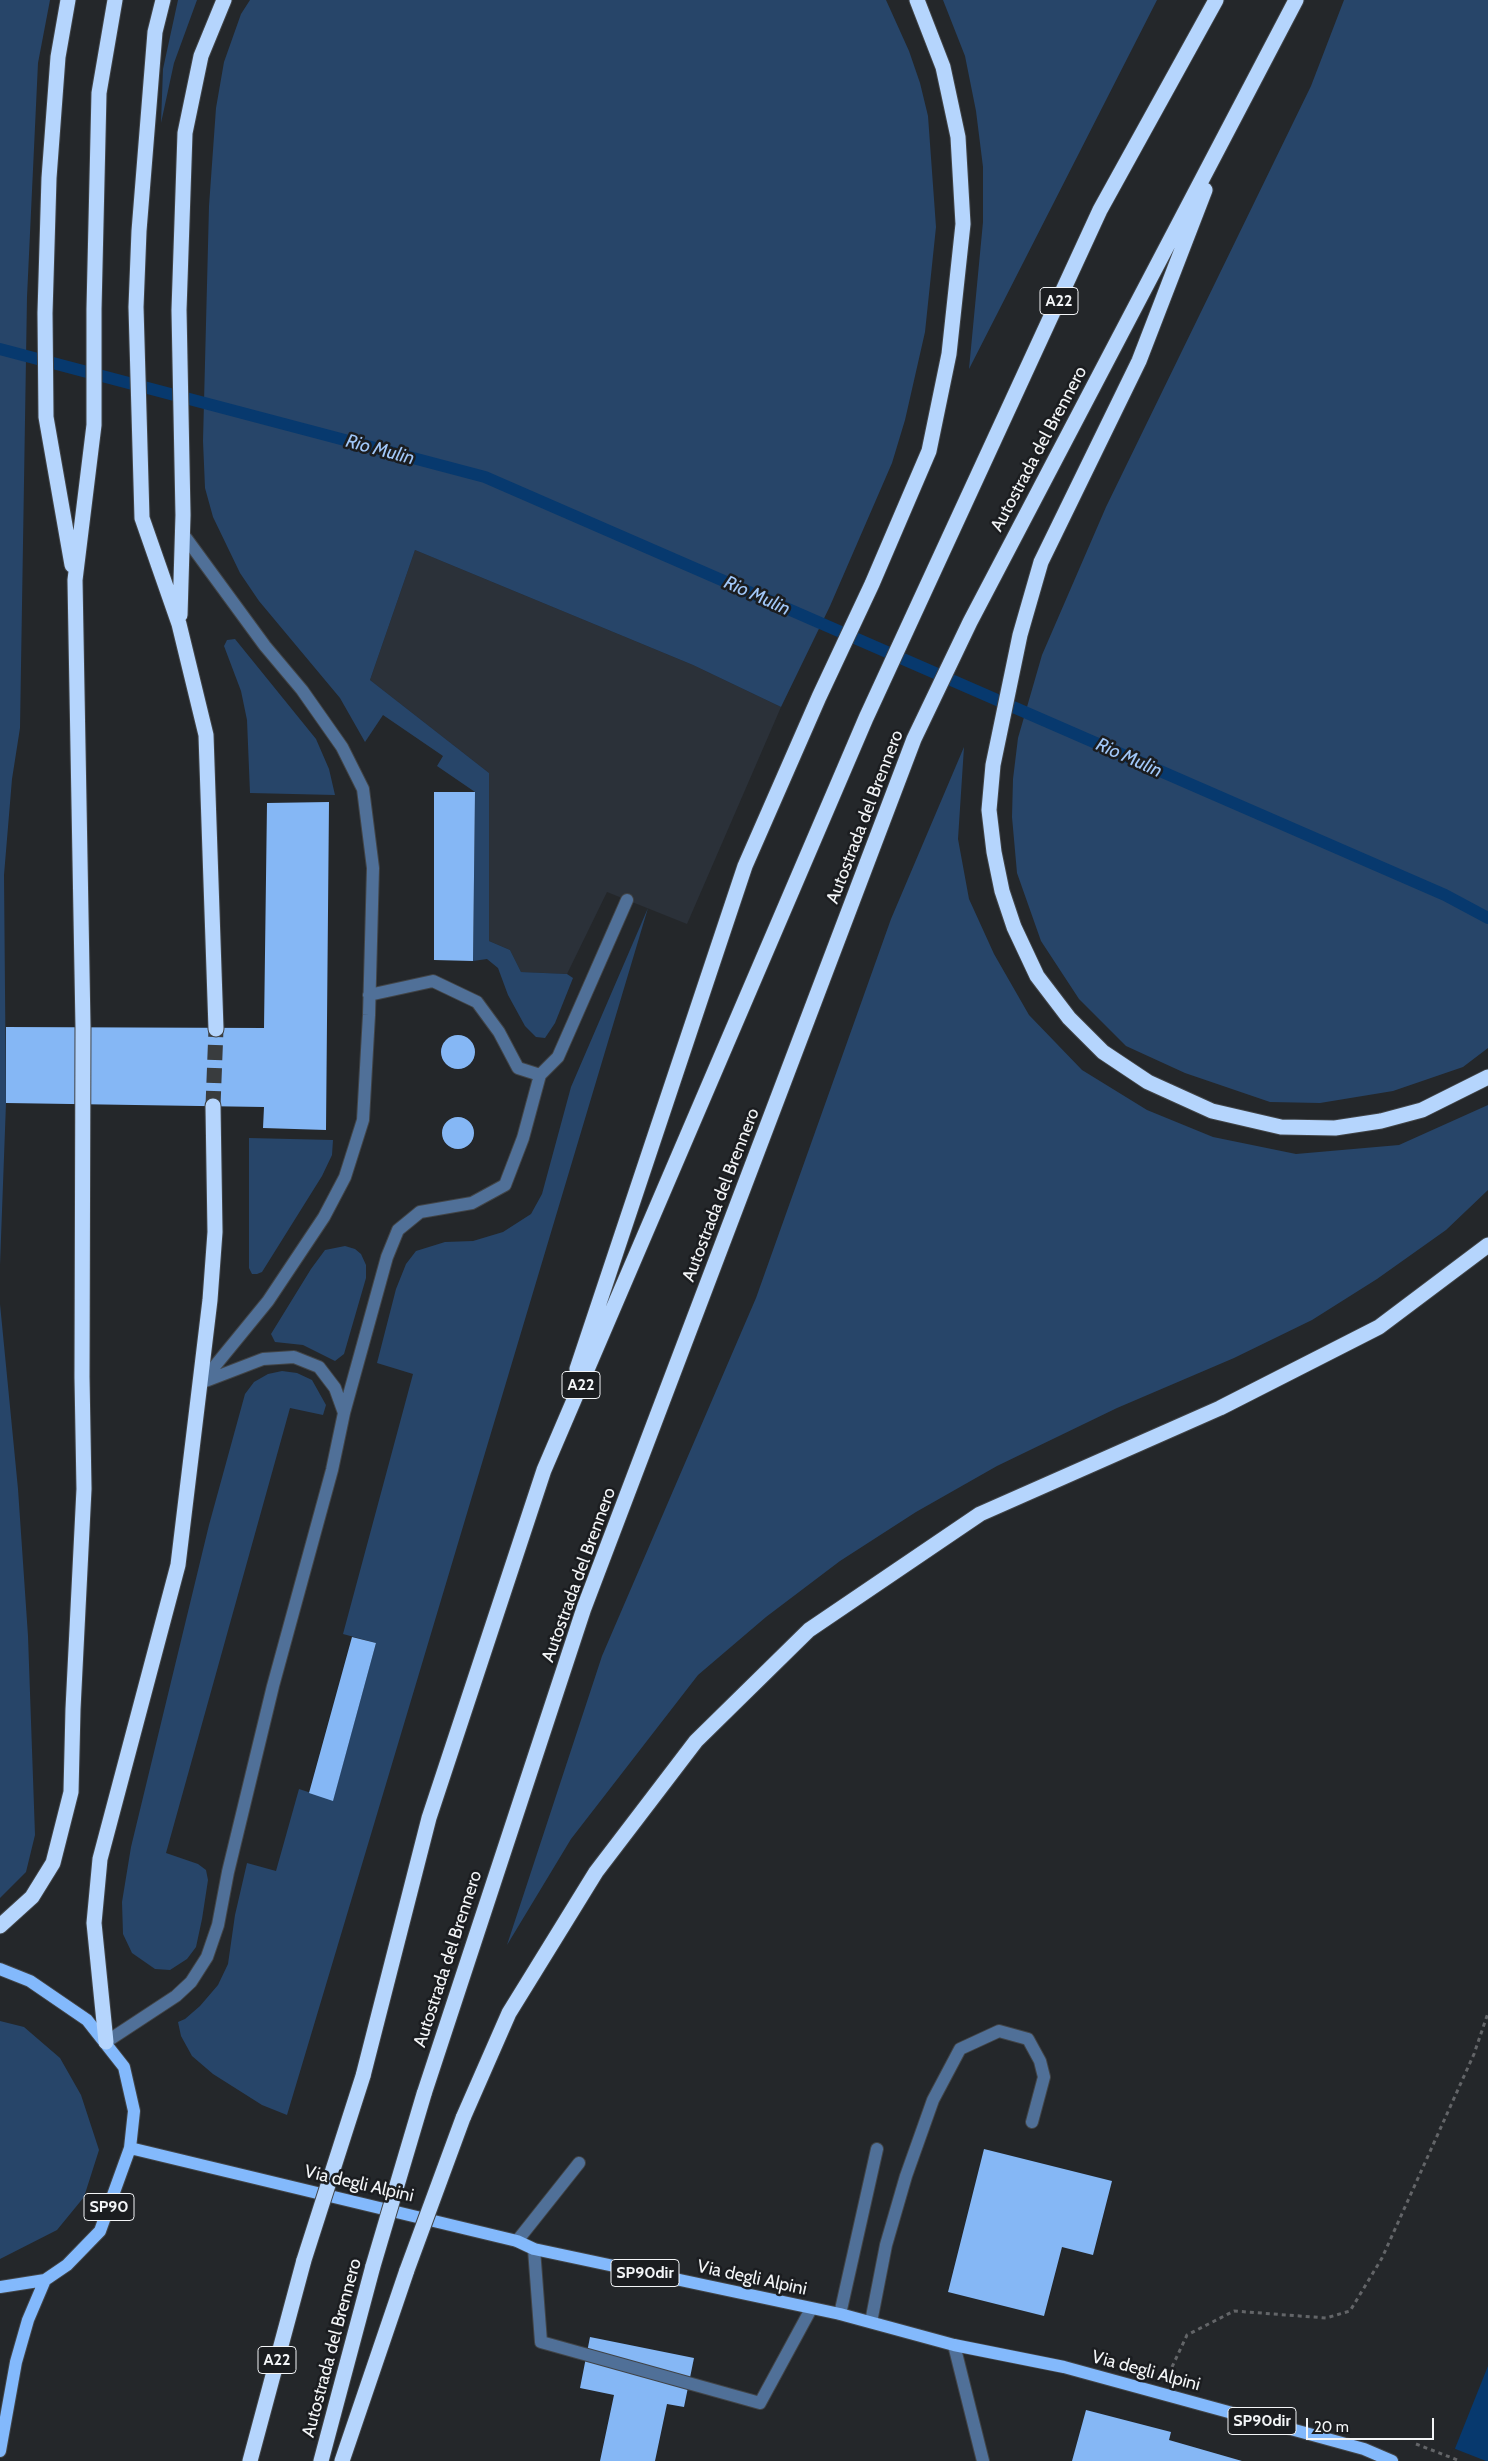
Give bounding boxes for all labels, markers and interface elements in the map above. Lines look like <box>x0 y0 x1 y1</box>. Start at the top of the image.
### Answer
road number: A22 <box>1040 288 1078 314</box>
street label: Autostrada del Brennero <box>986 363 1092 535</box>
water label: Rio Mulin <box>343 430 417 470</box>
water label: Rio Mulin <box>720 571 794 621</box>
street label: Autostrada del Brennero <box>822 727 908 907</box>
water label: Rio Mulin <box>1092 733 1166 783</box>
street label: Autostrada del Brennero <box>678 1105 764 1285</box>
road number: A22 <box>562 1372 600 1398</box>
street label: Autostrada del Brennero <box>537 1485 621 1665</box>
street label: Autostrada del Brennero <box>409 1868 487 2050</box>
street label: Via degli Alpini <box>302 2161 416 2207</box>
road number: SP90 <box>84 2194 134 2220</box>
street label: Autostrada del Brennero <box>298 2256 366 2440</box>
street label: Via degli Alpini <box>695 2256 809 2300</box>
road number: SP90dir <box>611 2260 679 2286</box>
road number: A22 <box>258 2346 296 2374</box>
street label: Via degli Alpini <box>1089 2346 1203 2396</box>
road number: SP90dir <box>1228 2408 1296 2434</box>
scale bar <box>1308 2408 1436 2440</box>
text: 20 m <box>1314 2418 1349 2436</box>

